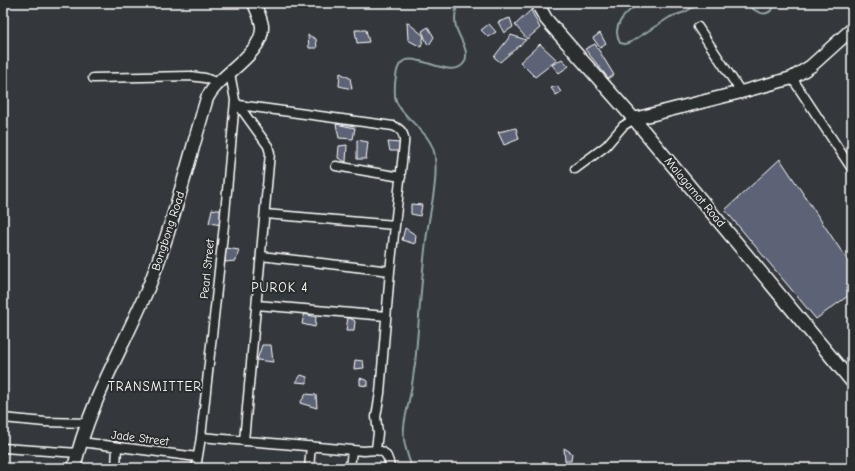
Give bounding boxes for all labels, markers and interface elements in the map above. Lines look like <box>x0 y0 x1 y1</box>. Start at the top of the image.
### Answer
street label: Malagamot Road <box>662 154 728 230</box>
street label: Bongbong Road <box>149 190 187 272</box>
street label: Pearl Street <box>197 238 217 300</box>
district label: PUROK 4 <box>251 280 309 295</box>
district label: TRANSMITTER <box>108 379 202 394</box>
street label: Jade Street <box>110 428 170 449</box>

